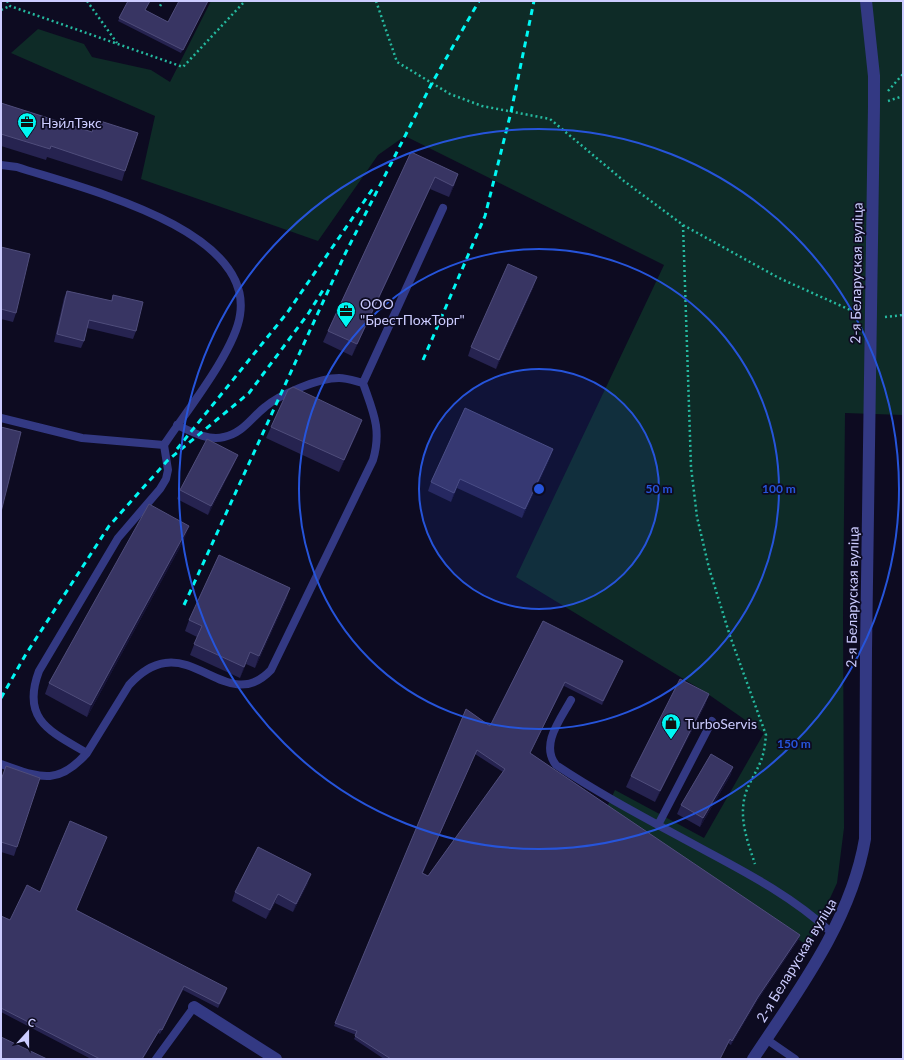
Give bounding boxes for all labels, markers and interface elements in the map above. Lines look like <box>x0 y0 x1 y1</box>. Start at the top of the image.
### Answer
office icon: НэйлТэкс <box>16 111 38 139</box>
place label: НэйлТэкс <box>41 114 102 131</box>
street label: 2-я Беларуская вуліца <box>846 202 866 344</box>
place label: ООО "БрестПожТорг" <box>360 295 465 328</box>
office icon: ООО "БрестПожТорг" <box>335 300 357 328</box>
text: 50 m <box>646 481 672 496</box>
text: 100 m <box>762 481 796 496</box>
centre of rings <box>532 482 546 496</box>
street label: 2-я Беларуская вуліца <box>842 526 862 668</box>
shop icon: TurboServis <box>660 712 682 740</box>
place label: TurboServis <box>685 715 757 732</box>
text: 150 m <box>777 736 811 751</box>
street label: 2-я Беларуская вуліца <box>752 895 840 1025</box>
north arrow <box>8 1012 48 1052</box>
text: С <box>26 1015 38 1030</box>

